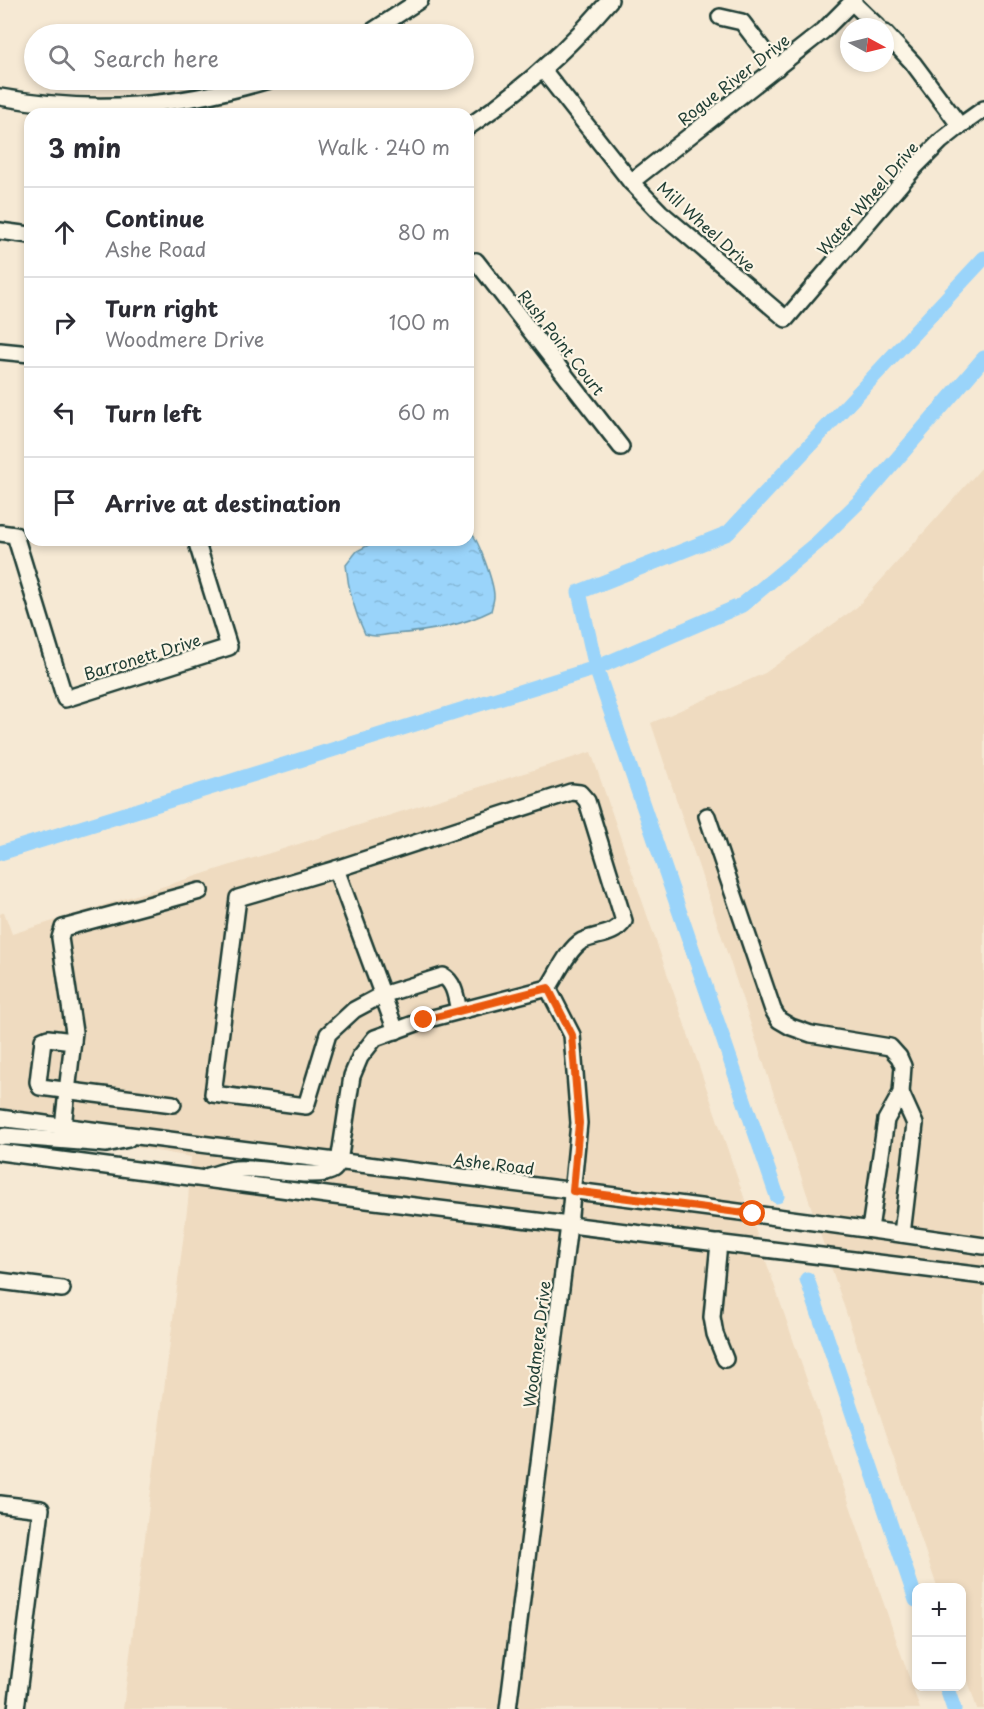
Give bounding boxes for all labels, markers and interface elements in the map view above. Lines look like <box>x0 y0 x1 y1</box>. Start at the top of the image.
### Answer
north arrow <box>840 18 894 72</box>
search box <box>24 24 474 90</box>
street label: Rogue River Drive <box>672 28 794 130</box>
icon: search <box>45 41 78 74</box>
text: Search here <box>93 41 219 74</box>
text: 3 min <box>48 128 121 167</box>
text: Walk · 240 m <box>317 132 450 162</box>
street label: Water Wheel Drive <box>811 136 923 260</box>
street label: Mill Wheel Drive <box>652 175 762 277</box>
text: Continue <box>105 201 204 234</box>
icon: ahead <box>48 216 81 249</box>
text: 80 m <box>398 217 450 247</box>
text: Ashe Road <box>105 234 207 264</box>
street label: Rush Point Court <box>513 284 611 400</box>
text: Turn right <box>105 291 218 324</box>
icon: right <box>48 306 81 339</box>
text: 100 m <box>389 307 450 337</box>
text: Woodmere Drive <box>105 324 264 354</box>
icon: left <box>48 396 81 429</box>
text: Turn left <box>105 396 202 429</box>
text: 60 m <box>398 397 450 427</box>
icon: arrive <box>48 486 81 519</box>
text: Arrive at destination <box>105 486 341 519</box>
street label: Barronett Drive <box>81 627 203 685</box>
route end <box>410 1006 436 1032</box>
street label: Ashe Road <box>452 1146 536 1180</box>
route start <box>739 1200 765 1226</box>
street label: Woodmere Drive <box>516 1279 556 1409</box>
map controls <box>912 1583 966 1691</box>
button: + <box>912 1583 966 1637</box>
button: − <box>912 1637 966 1691</box>

